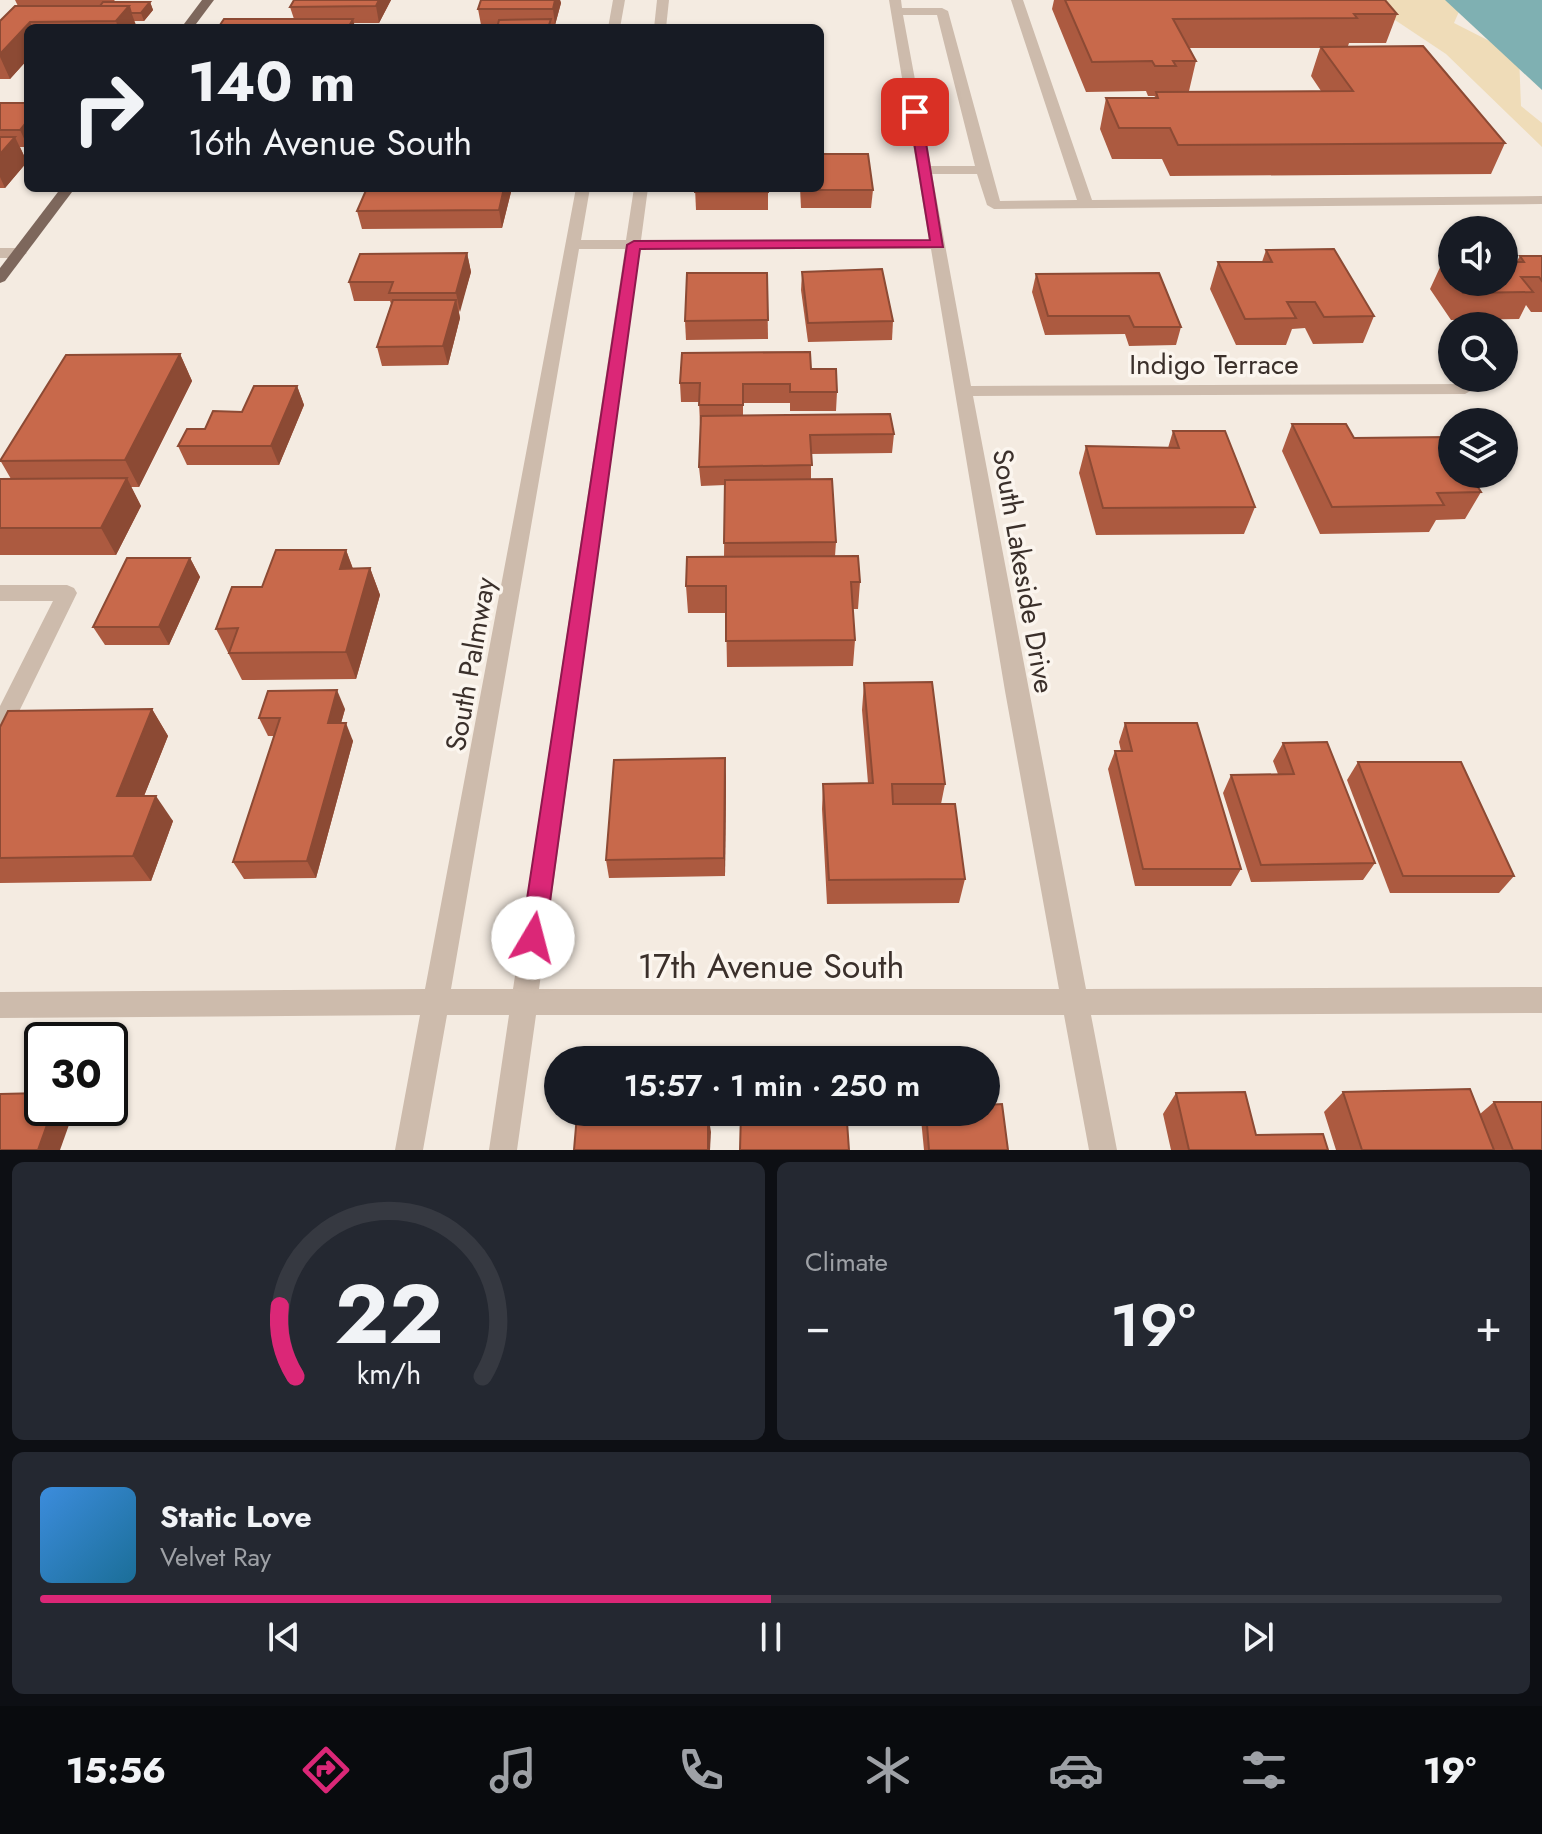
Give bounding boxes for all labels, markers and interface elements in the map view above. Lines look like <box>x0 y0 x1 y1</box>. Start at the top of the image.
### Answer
text: 140 m <box>188 41 355 122</box>
icon: right <box>56 56 160 160</box>
pin <box>881 78 949 146</box>
icon: arrive <box>893 90 937 134</box>
text: 16th Avenue South <box>188 116 472 168</box>
map controls <box>1438 216 1518 488</box>
button: sound <box>1438 216 1518 296</box>
button: search <box>1438 312 1518 392</box>
street label: Indigo Terrace <box>1129 344 1299 385</box>
button: layers <box>1438 408 1518 488</box>
street label: South Lakeside Drive <box>982 446 1065 696</box>
street label: South Palmway <box>435 573 506 754</box>
position arrow <box>491 896 575 980</box>
street label: 17th Avenue South <box>638 942 904 991</box>
speed limit sign: 30 <box>24 1022 128 1126</box>
text: 15:57 · 1 min · 250 m <box>624 1064 920 1107</box>
text: Climate <box>805 1243 888 1281</box>
text: 22 <box>334 1254 443 1374</box>
text: 19° <box>1110 1282 1196 1369</box>
text: − <box>805 1294 831 1358</box>
text: + <box>1475 1294 1502 1358</box>
text: km/h <box>356 1353 421 1395</box>
text: Static Love <box>160 1495 312 1538</box>
text: Velvet Ray <box>160 1538 271 1576</box>
icon: previous <box>262 1615 306 1659</box>
icon: pause <box>749 1615 793 1659</box>
icon: next <box>1236 1615 1280 1659</box>
icon: directions <box>298 1742 354 1798</box>
icon: music <box>485 1742 541 1798</box>
icon: phone <box>673 1742 729 1798</box>
icon: climate <box>860 1742 916 1798</box>
icon: car <box>1048 1742 1104 1798</box>
icon: filters <box>1236 1742 1292 1798</box>
text: 15:56 <box>66 1744 166 1796</box>
text: 19° <box>1423 1744 1476 1796</box>

